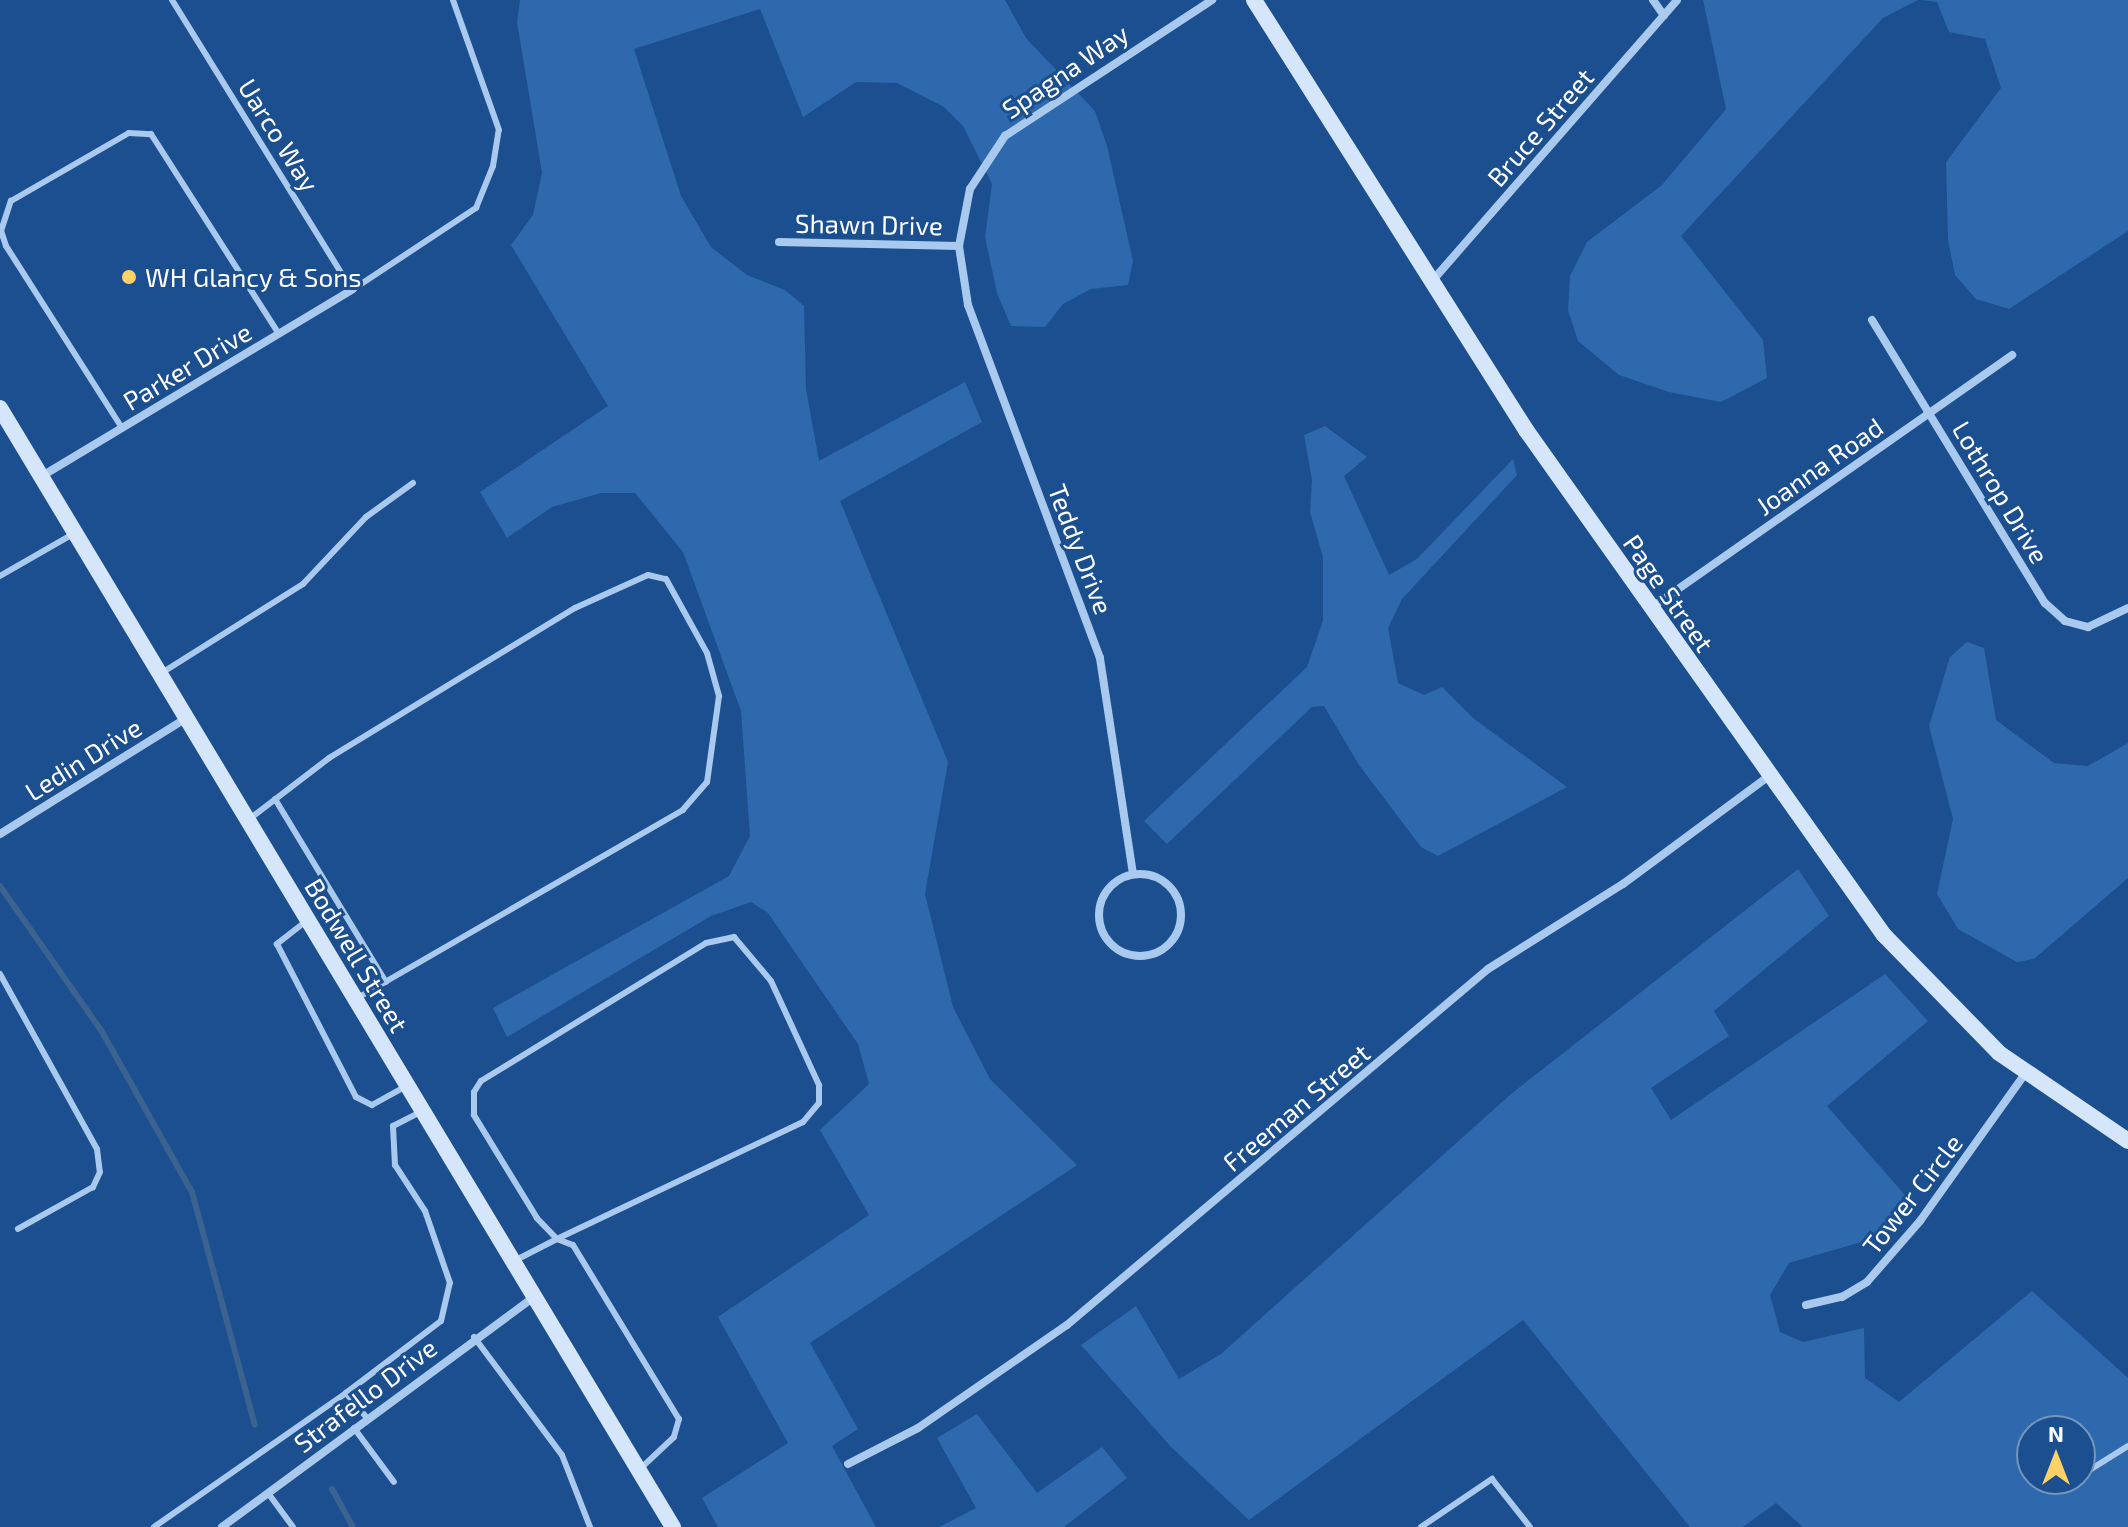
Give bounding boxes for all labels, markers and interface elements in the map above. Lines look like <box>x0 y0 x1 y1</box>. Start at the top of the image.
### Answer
street label: Spagna Way <box>996 17 1134 125</box>
street label: Bruce Street <box>1480 62 1600 192</box>
street label: Uarco Way <box>232 73 326 197</box>
street label: Shawn Drive <box>795 207 943 241</box>
place label: WH Glancy & Sons <box>145 261 362 293</box>
marker: WH Glancy & Sons <box>120 268 138 286</box>
street label: Parker Drive <box>117 315 257 417</box>
street label: Joanna Road <box>1749 411 1889 521</box>
street label: Lothrop Drive <box>1946 415 2056 569</box>
street label: Teddy Drive <box>1042 479 1120 619</box>
street label: Page Street <box>1617 528 1721 658</box>
street label: Ledin Drive <box>19 711 147 807</box>
street label: Bodwell Street <box>299 872 415 1038</box>
street label: Freeman Street <box>1216 1037 1376 1177</box>
street label: Tower Circle <box>1855 1128 1969 1260</box>
street label: Strafello Drive <box>288 1331 442 1459</box>
north arrow <box>2016 1415 2096 1495</box>
text: N <box>2048 1420 2064 1446</box>

